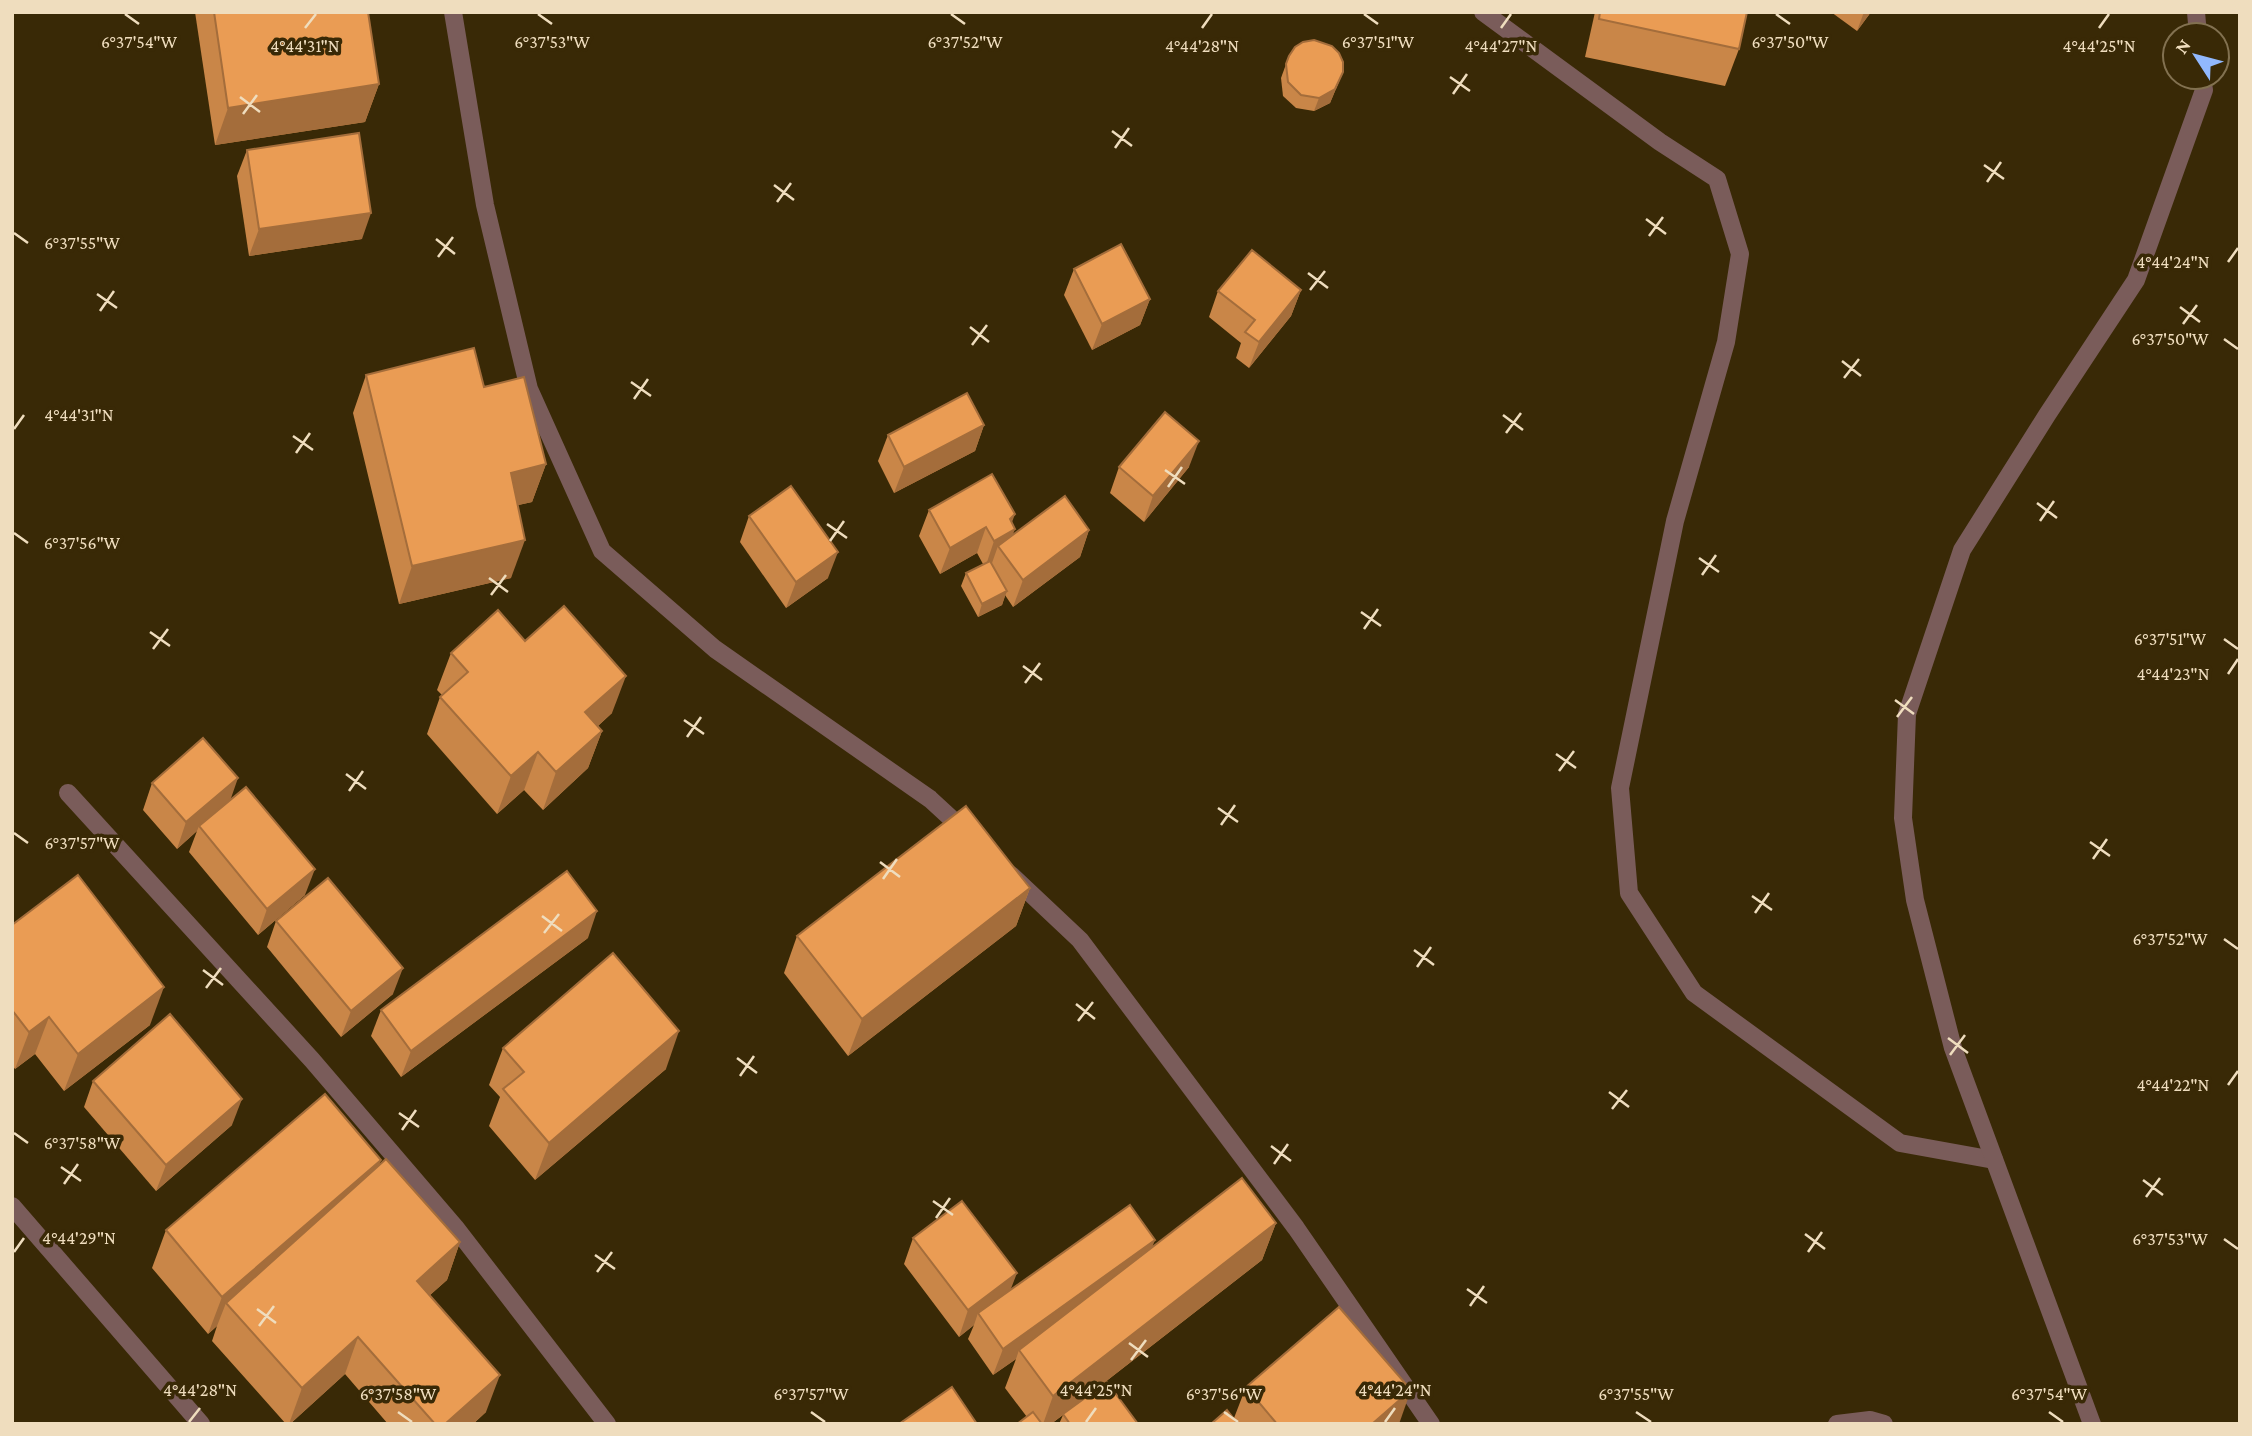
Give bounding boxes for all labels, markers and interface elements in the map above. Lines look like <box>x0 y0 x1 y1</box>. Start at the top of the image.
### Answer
north arrow <box>2161 21 2231 91</box>
text: 6°37'54"W <box>101 32 177 52</box>
text: 6°37'53"W <box>514 32 590 52</box>
text: 6°37'52"W <box>927 32 1003 52</box>
text: 6°37'51"W <box>1342 32 1415 52</box>
text: 6°37'50"W <box>1751 32 1829 52</box>
text: N <box>2170 35 2195 58</box>
text: 4°44'31"N <box>270 36 340 56</box>
text: 4°44'28"N <box>1165 36 1239 56</box>
text: 4°44'27"N <box>1465 36 1538 56</box>
text: 4°44'25"N <box>2062 36 2136 56</box>
text: 6°37'55"W <box>44 233 120 253</box>
text: 4°44'24"N <box>2136 252 2210 272</box>
text: 6°37'50"W <box>2131 329 2209 349</box>
text: 4°44'31"N <box>44 405 114 425</box>
text: 6°37'56"W <box>44 533 121 553</box>
text: 6°37'51"W <box>2134 629 2207 649</box>
text: 4°44'23"N <box>2137 664 2210 684</box>
text: 6°37'57"W <box>44 833 120 853</box>
text: 6°37'52"W <box>2132 929 2208 949</box>
text: 4°44'22"N <box>2137 1075 2210 1095</box>
text: 6°37'58"W <box>44 1133 121 1153</box>
text: 4°44'29"N <box>42 1228 116 1248</box>
text: 6°37'53"W <box>2132 1229 2208 1249</box>
text: 4°44'28"N <box>163 1380 237 1400</box>
text: 4°44'25"N <box>1059 1380 1133 1400</box>
text: 4°44'24"N <box>1358 1380 1432 1400</box>
text: 6°37'58"W <box>360 1384 437 1404</box>
text: 6°37'57"W <box>773 1384 849 1404</box>
text: 6°37'56"W <box>1186 1384 1263 1404</box>
text: 6°37'55"W <box>1598 1384 1674 1404</box>
text: 6°37'54"W <box>2011 1384 2087 1404</box>

